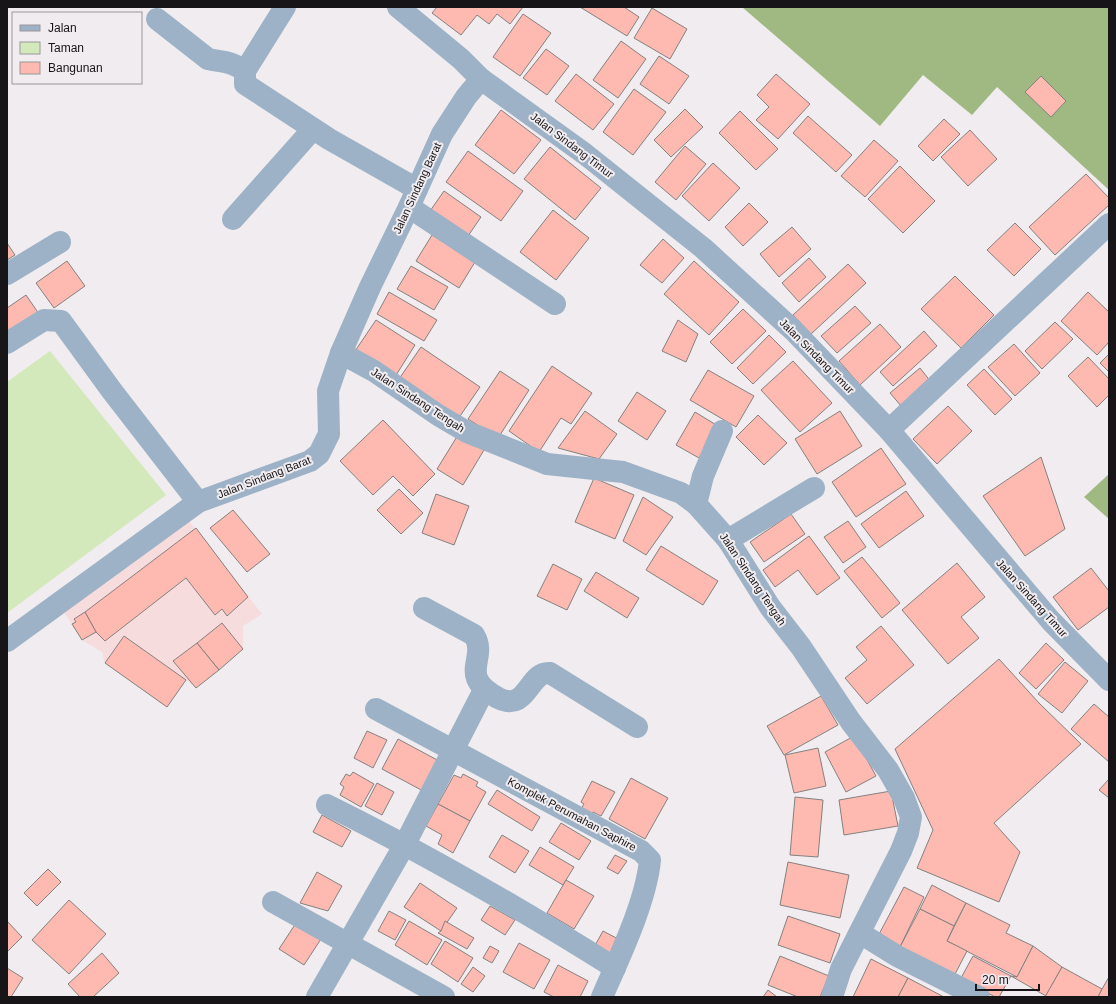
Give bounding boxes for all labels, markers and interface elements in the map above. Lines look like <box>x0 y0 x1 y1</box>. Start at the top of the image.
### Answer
legend <box>12 12 142 84</box>
text: Jalan <box>48 21 77 35</box>
text: Taman <box>48 41 84 55</box>
text: Bangunan <box>48 61 103 75</box>
street label: Jalan Sindang Timur <box>528 110 616 180</box>
street label: Jalan Sindang Barat <box>391 141 443 235</box>
street label: Jalan Sindang Timur <box>777 316 857 396</box>
street label: Jalan Sindang Tengah <box>369 365 467 435</box>
street label: Jalan Sindang Barat <box>216 454 312 500</box>
street label: Jalan Sindang Tengah <box>718 531 788 627</box>
street label: Jalan Sindang Timur <box>994 557 1070 640</box>
street label: Komplek Perumahan Saphire <box>506 775 638 853</box>
scale bar <box>976 966 1039 992</box>
text: 20 m <box>982 973 1009 987</box>

